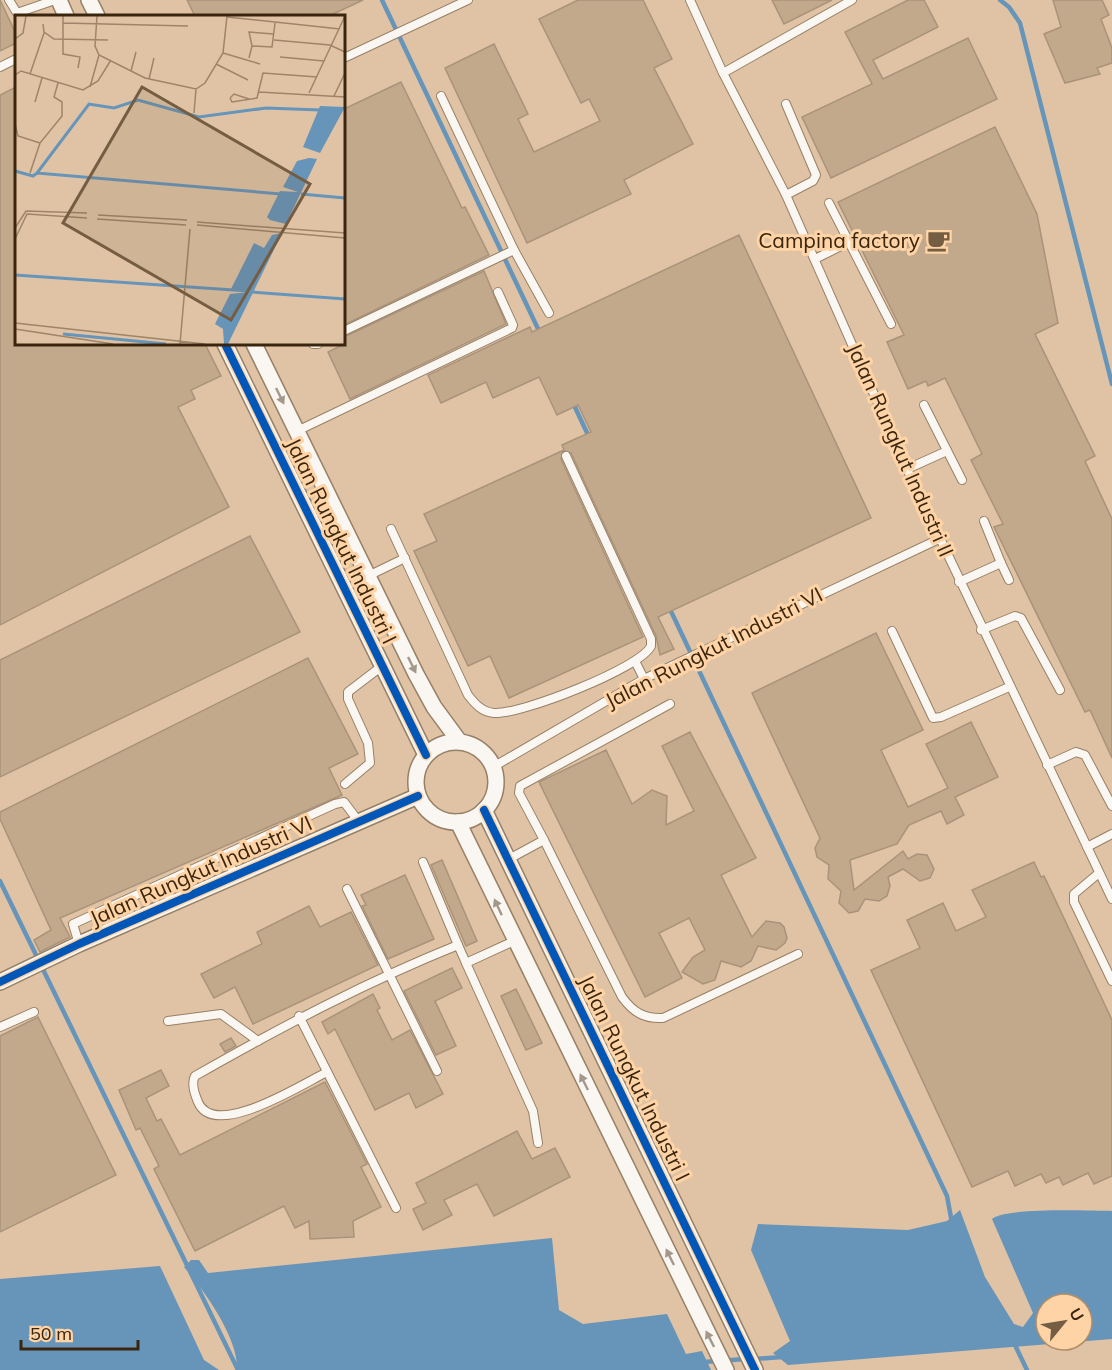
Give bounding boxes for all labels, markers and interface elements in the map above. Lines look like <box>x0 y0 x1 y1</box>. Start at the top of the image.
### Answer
inset map <box>15 15 345 345</box>
place label: Campina factory <box>758 227 920 253</box>
cafe icon: Campina factory <box>925 228 951 254</box>
street label: Jalan Rungkut Industri II <box>842 339 960 561</box>
one-way arrow <box>275 388 284 405</box>
street label: Jalan Rungkut Industri I <box>281 433 403 648</box>
street label: Jalan Rungkut Industri VI <box>600 581 827 713</box>
one-way arrow <box>407 657 416 674</box>
street label: Jalan Rungkut Industri VI <box>85 809 316 931</box>
one-way arrow <box>494 898 503 915</box>
street label: Jalan Rungkut Industri I <box>574 970 696 1185</box>
one-way arrow <box>579 1073 588 1090</box>
one-way arrow <box>665 1248 675 1266</box>
north arrow <box>1034 1292 1094 1352</box>
text: U <box>1065 1304 1089 1325</box>
scale bar <box>21 1313 138 1351</box>
text: 50 m <box>30 1322 72 1345</box>
one-way arrow <box>706 1330 715 1347</box>

